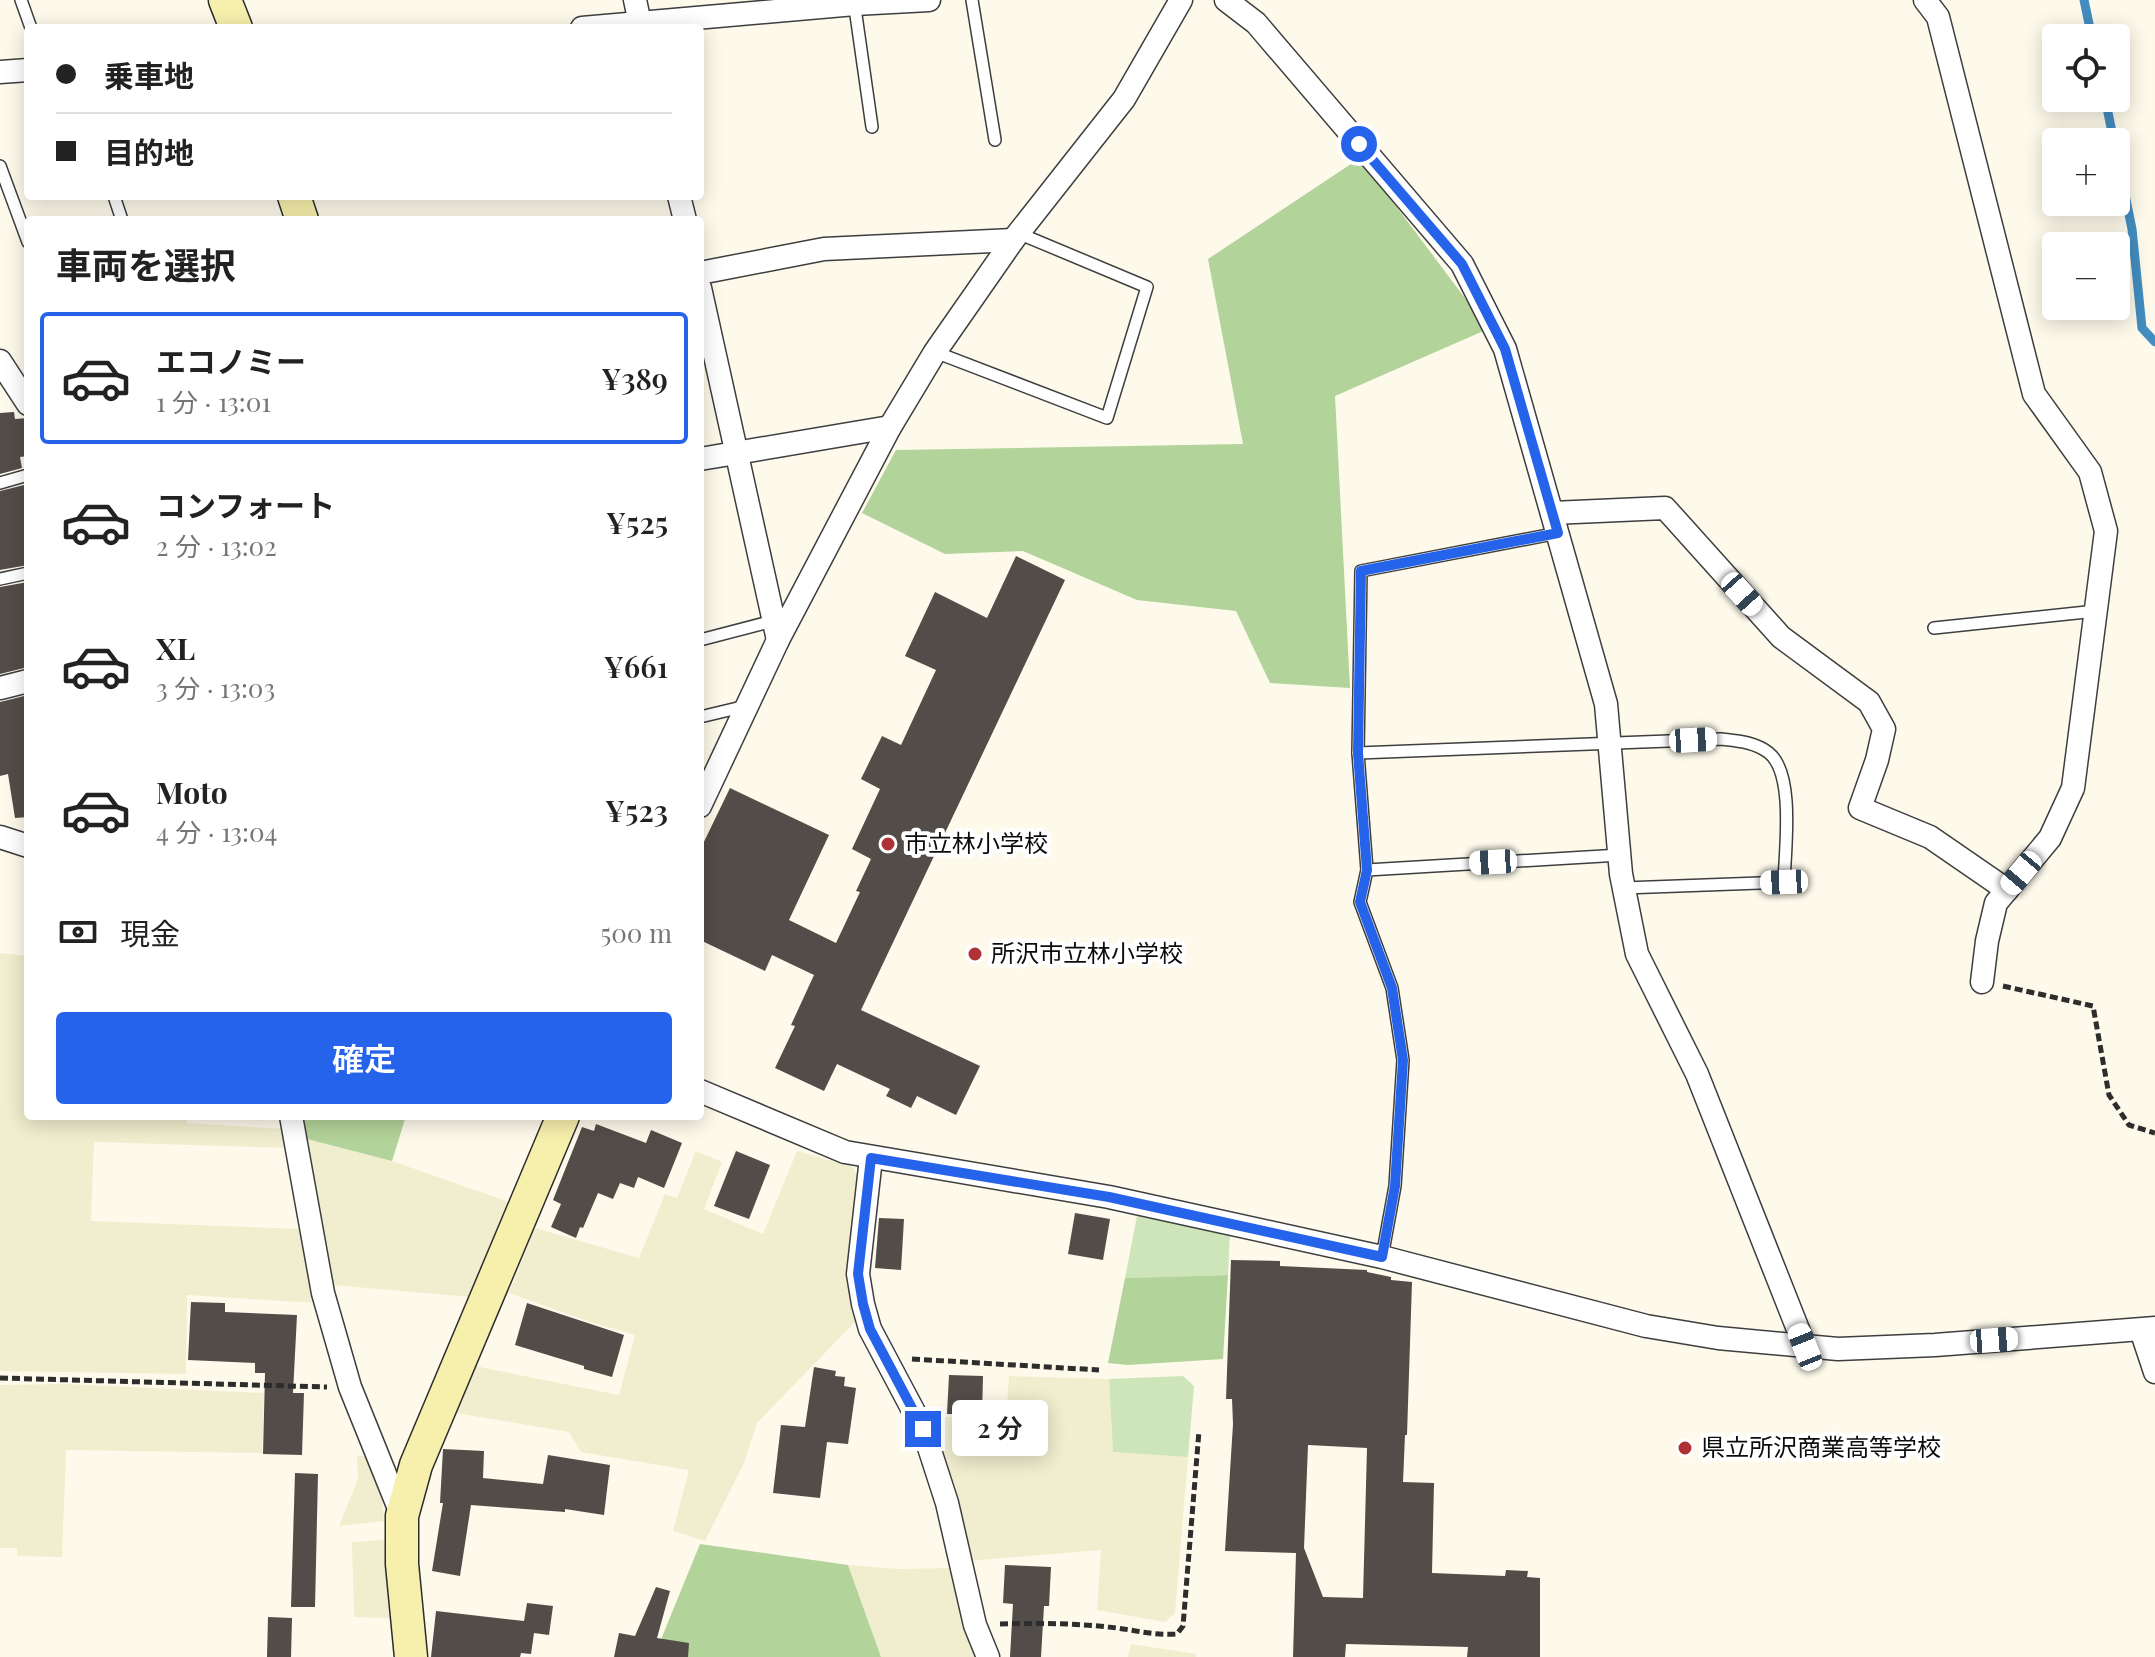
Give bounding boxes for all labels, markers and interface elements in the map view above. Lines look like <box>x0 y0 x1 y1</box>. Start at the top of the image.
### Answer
map controls <box>2042 24 2130 320</box>
button: locate <box>2042 24 2130 112</box>
text: 乗車地 <box>104 55 194 95</box>
route start <box>1341 126 1377 162</box>
button: + <box>2042 128 2130 216</box>
text: 目的地 <box>104 132 194 172</box>
button: − <box>2042 232 2130 320</box>
text: 車両を選択 <box>56 240 236 288</box>
text: エコノミー <box>156 341 306 381</box>
icon: car <box>60 342 132 414</box>
text: ¥389 <box>601 358 668 398</box>
text: 1 分 · 13:01 <box>156 384 271 419</box>
text: コンフォート <box>156 485 335 525</box>
icon: car <box>60 486 132 558</box>
text: ¥525 <box>606 502 668 542</box>
text: 2 分 · 13:02 <box>156 528 277 563</box>
car <box>1717 568 1767 620</box>
text: XL <box>156 628 195 668</box>
icon: car <box>60 630 132 702</box>
text: ¥661 <box>604 646 668 686</box>
text: 3 分 · 13:03 <box>156 670 275 705</box>
car <box>1668 727 1718 753</box>
text: Moto <box>156 772 228 812</box>
icon: car <box>60 774 132 846</box>
text: ¥523 <box>605 790 668 830</box>
text: 4 分 · 13:04 <box>156 814 277 849</box>
place label: 市立林小学校 <box>904 826 1048 858</box>
marker: 市立林小学校 <box>879 835 897 853</box>
car <box>1996 847 2046 899</box>
car <box>1468 849 1518 875</box>
car <box>1760 869 1808 895</box>
icon: cash <box>56 910 100 954</box>
text: 現金 <box>120 913 180 953</box>
text: 500 m <box>600 915 672 950</box>
place label: 所沢市立林小学校 <box>991 936 1183 968</box>
marker: 所沢市立林小学校 <box>966 945 984 963</box>
button: 確定 <box>56 1012 672 1104</box>
car <box>1785 1320 1825 1374</box>
car <box>1969 1326 2019 1354</box>
callout: 2 分 <box>951 1401 1047 1457</box>
text: 2 分 <box>977 1410 1023 1445</box>
route end <box>905 1411 941 1447</box>
place label: 県立所沢商業高等学校 <box>1701 1430 1941 1462</box>
marker: 県立所沢商業高等学校 <box>1676 1439 1694 1457</box>

